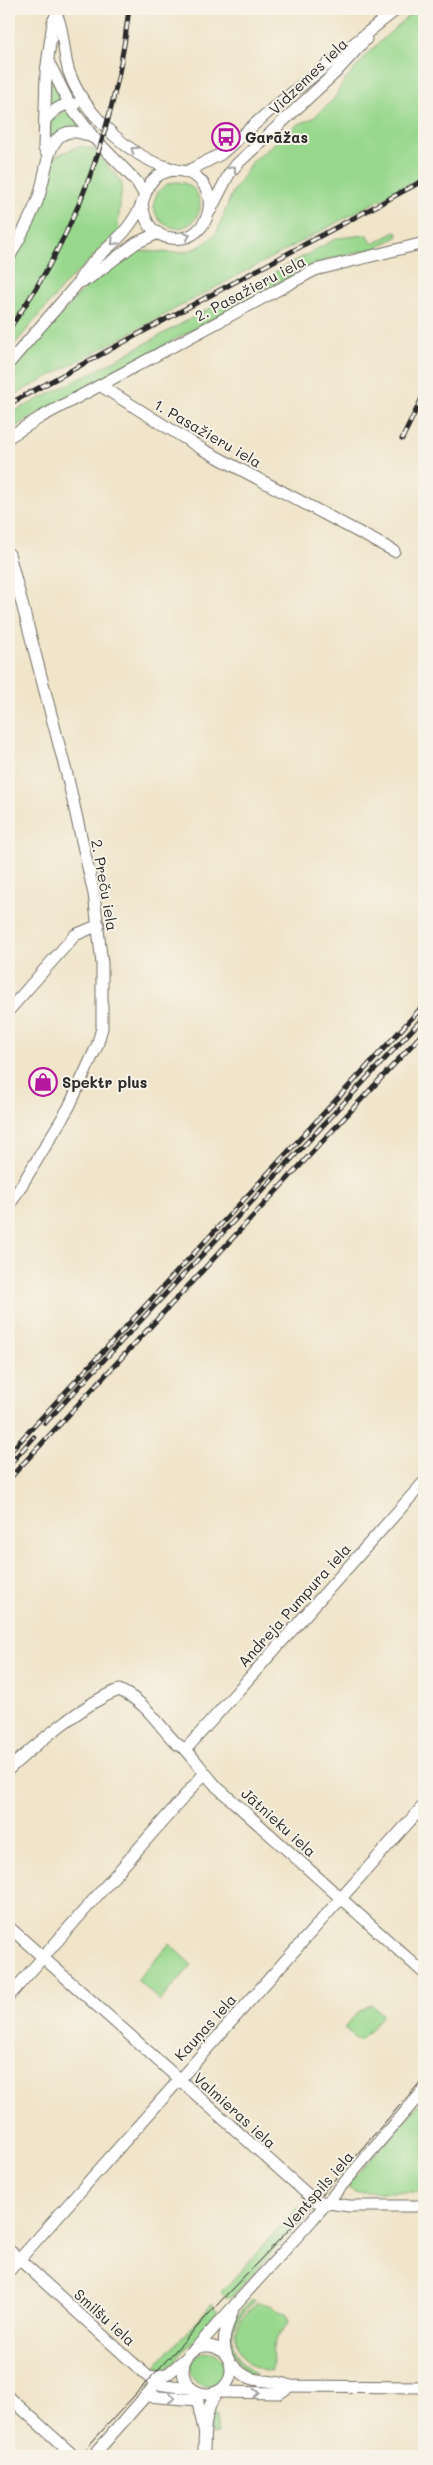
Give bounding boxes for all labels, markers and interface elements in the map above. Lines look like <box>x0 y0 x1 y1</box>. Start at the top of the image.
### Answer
street label: Vidzemes iela <box>264 33 352 119</box>
bus stop icon: Garāžas <box>211 122 241 152</box>
place label: Garāžas <box>245 127 308 147</box>
one-way arrow <box>130 147 140 156</box>
one-way arrow <box>228 166 236 175</box>
one-way arrow <box>182 232 190 242</box>
one-way arrow <box>111 236 120 245</box>
street label: 2. Pasažieru iela <box>191 250 309 326</box>
street label: 1. Pasažieru iela <box>151 394 265 472</box>
street label: 2. Preču iela <box>87 838 123 932</box>
shop icon: Spektr plus <box>28 1067 58 1097</box>
place label: Spektr plus <box>62 1072 147 1092</box>
street label: Andreja Pumpura iela <box>233 1539 355 1671</box>
street label: Jātnieku iela <box>237 1783 321 1861</box>
street label: Kauņas iela <box>170 1989 241 2065</box>
street label: Valmieras iela <box>189 2068 281 2152</box>
street label: Ventspils iela <box>278 2147 358 2233</box>
street label: Smilšu iela <box>70 2284 140 2350</box>
one-way arrow <box>252 2388 260 2398</box>
one-way arrow <box>168 2392 176 2403</box>

